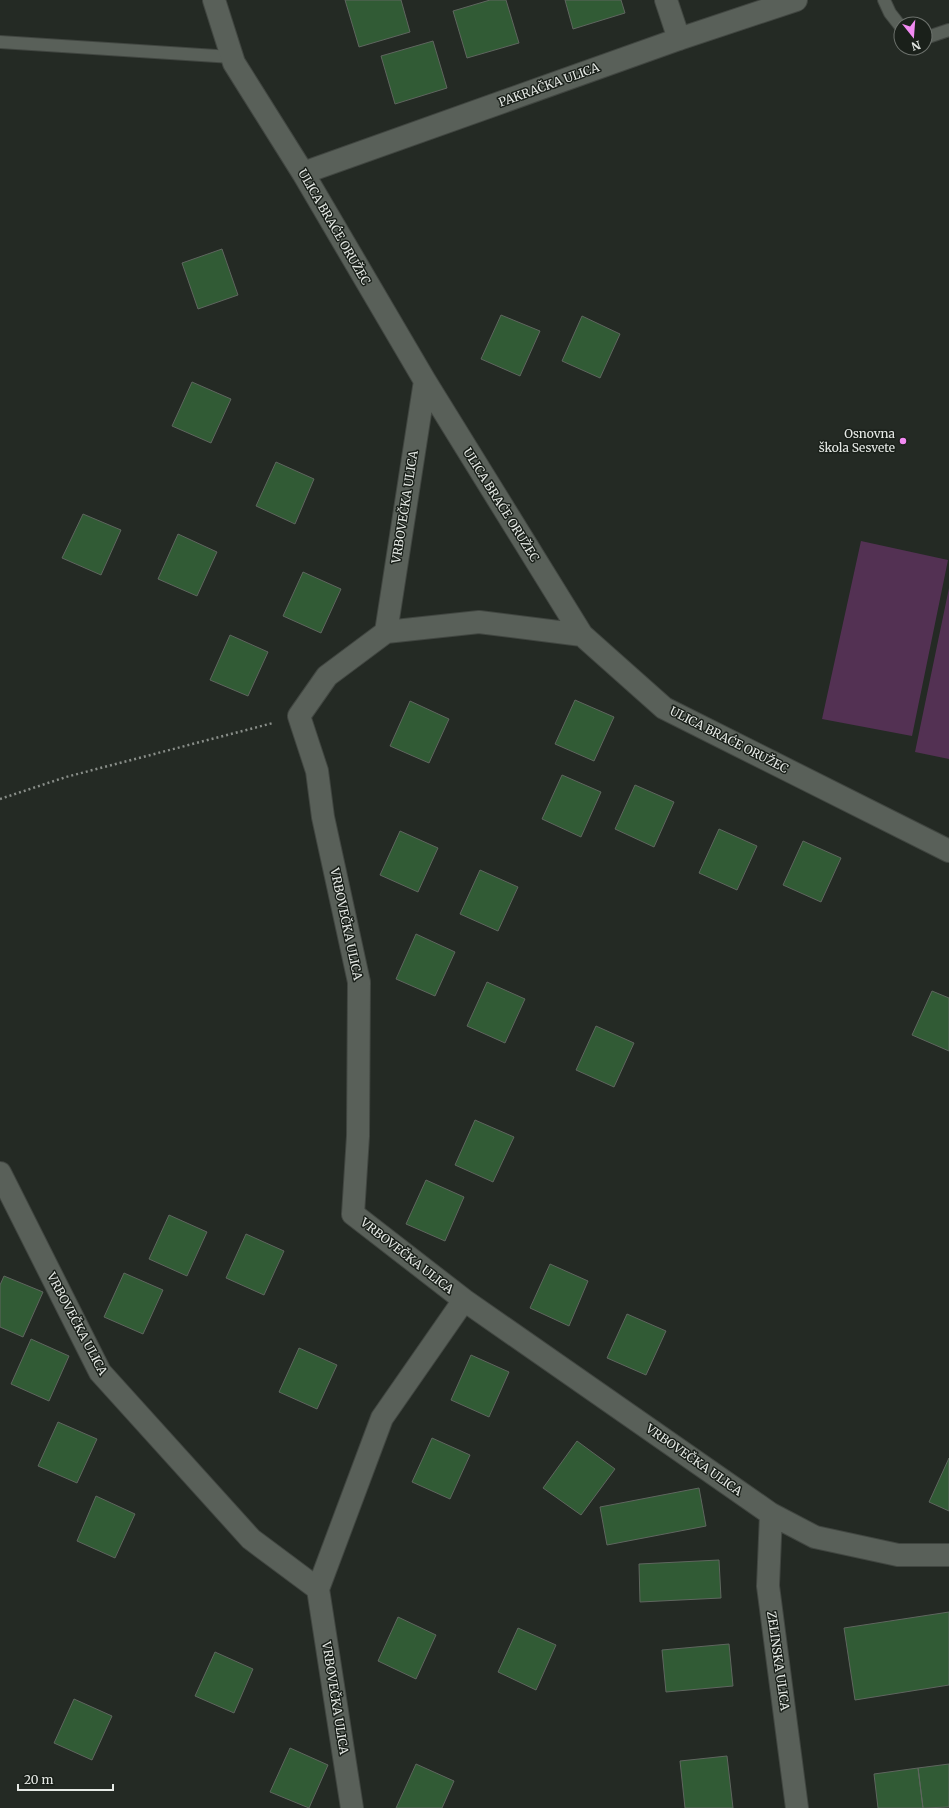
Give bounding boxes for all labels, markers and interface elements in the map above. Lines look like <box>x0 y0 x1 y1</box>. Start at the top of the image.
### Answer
north arrow <box>893 16 933 56</box>
text: N <box>909 38 922 54</box>
street label: PAKRAČKA ULICA <box>496 58 602 110</box>
street label: ULICA BRAĆE ORUŽEC <box>295 166 375 287</box>
place label: Osnovna škola Sesvete <box>819 426 896 455</box>
marker: Osnovna škola Sesvete <box>898 436 908 446</box>
street label: ULICA BRAĆE ORUŽEC <box>460 445 543 564</box>
street label: VRBOVEČKA ULICA <box>387 449 421 565</box>
street label: ULICA BRAĆE ORUŽEC <box>667 702 792 776</box>
street label: VRBOVEČKA ULICA <box>327 865 367 982</box>
street label: VRBOVEČKA ULICA <box>357 1213 458 1297</box>
street label: VRBOVEČKA ULICA <box>44 1269 112 1378</box>
street label: VRBOVEČKA ULICA <box>642 1419 746 1499</box>
street label: ZELINSKA ULICA <box>764 1610 793 1712</box>
street label: VRBOVEČKA ULICA <box>319 1639 353 1756</box>
scale bar <box>18 1766 113 1792</box>
text: 20 m <box>24 1772 53 1787</box>

